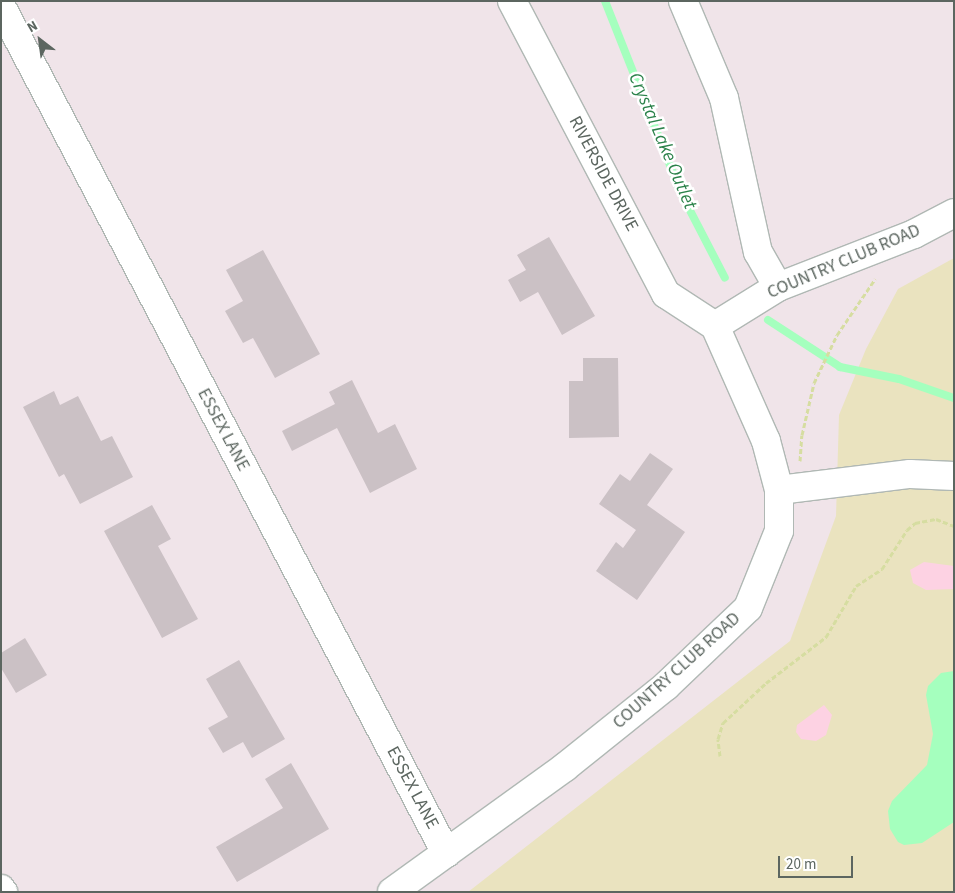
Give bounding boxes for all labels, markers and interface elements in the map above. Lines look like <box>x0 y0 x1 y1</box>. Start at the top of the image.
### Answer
north arrow <box>15 15 65 65</box>
text: N <box>23 16 42 38</box>
water label: Crystal Lake Outlet <box>623 69 701 213</box>
street label: RIVERSIDE DRIVE <box>564 113 642 235</box>
street label: COUNTRY CLUB ROAD <box>764 220 924 304</box>
street label: ESSEX LANE <box>192 385 254 475</box>
street label: COUNTRY CLUB ROAD <box>609 608 745 734</box>
street label: ESSEX LANE <box>381 743 443 833</box>
scale bar <box>780 846 855 878</box>
text: 20 m <box>786 854 816 875</box>

